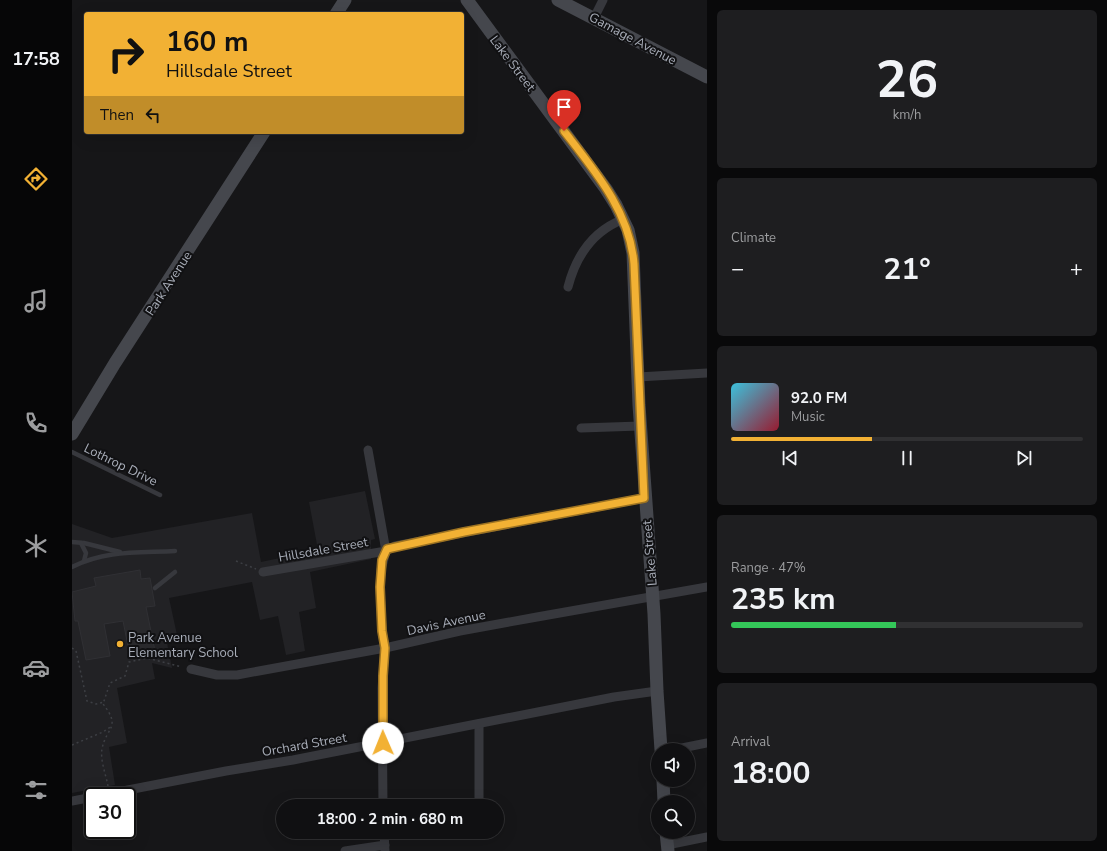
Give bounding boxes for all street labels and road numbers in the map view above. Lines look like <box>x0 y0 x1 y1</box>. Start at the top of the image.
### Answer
street label: Gamage Avenue <box>586 8 679 70</box>
street label: Lake Street <box>485 32 540 96</box>
street label: Park Avenue <box>141 248 196 319</box>
street label: Lothrop Drive <box>81 439 160 490</box>
street label: Lake Street <box>638 519 662 587</box>
street label: Hillsdale Street <box>277 533 370 567</box>
street label: Davis Avenue <box>405 606 487 640</box>
street label: Orchard Street <box>260 729 348 761</box>

